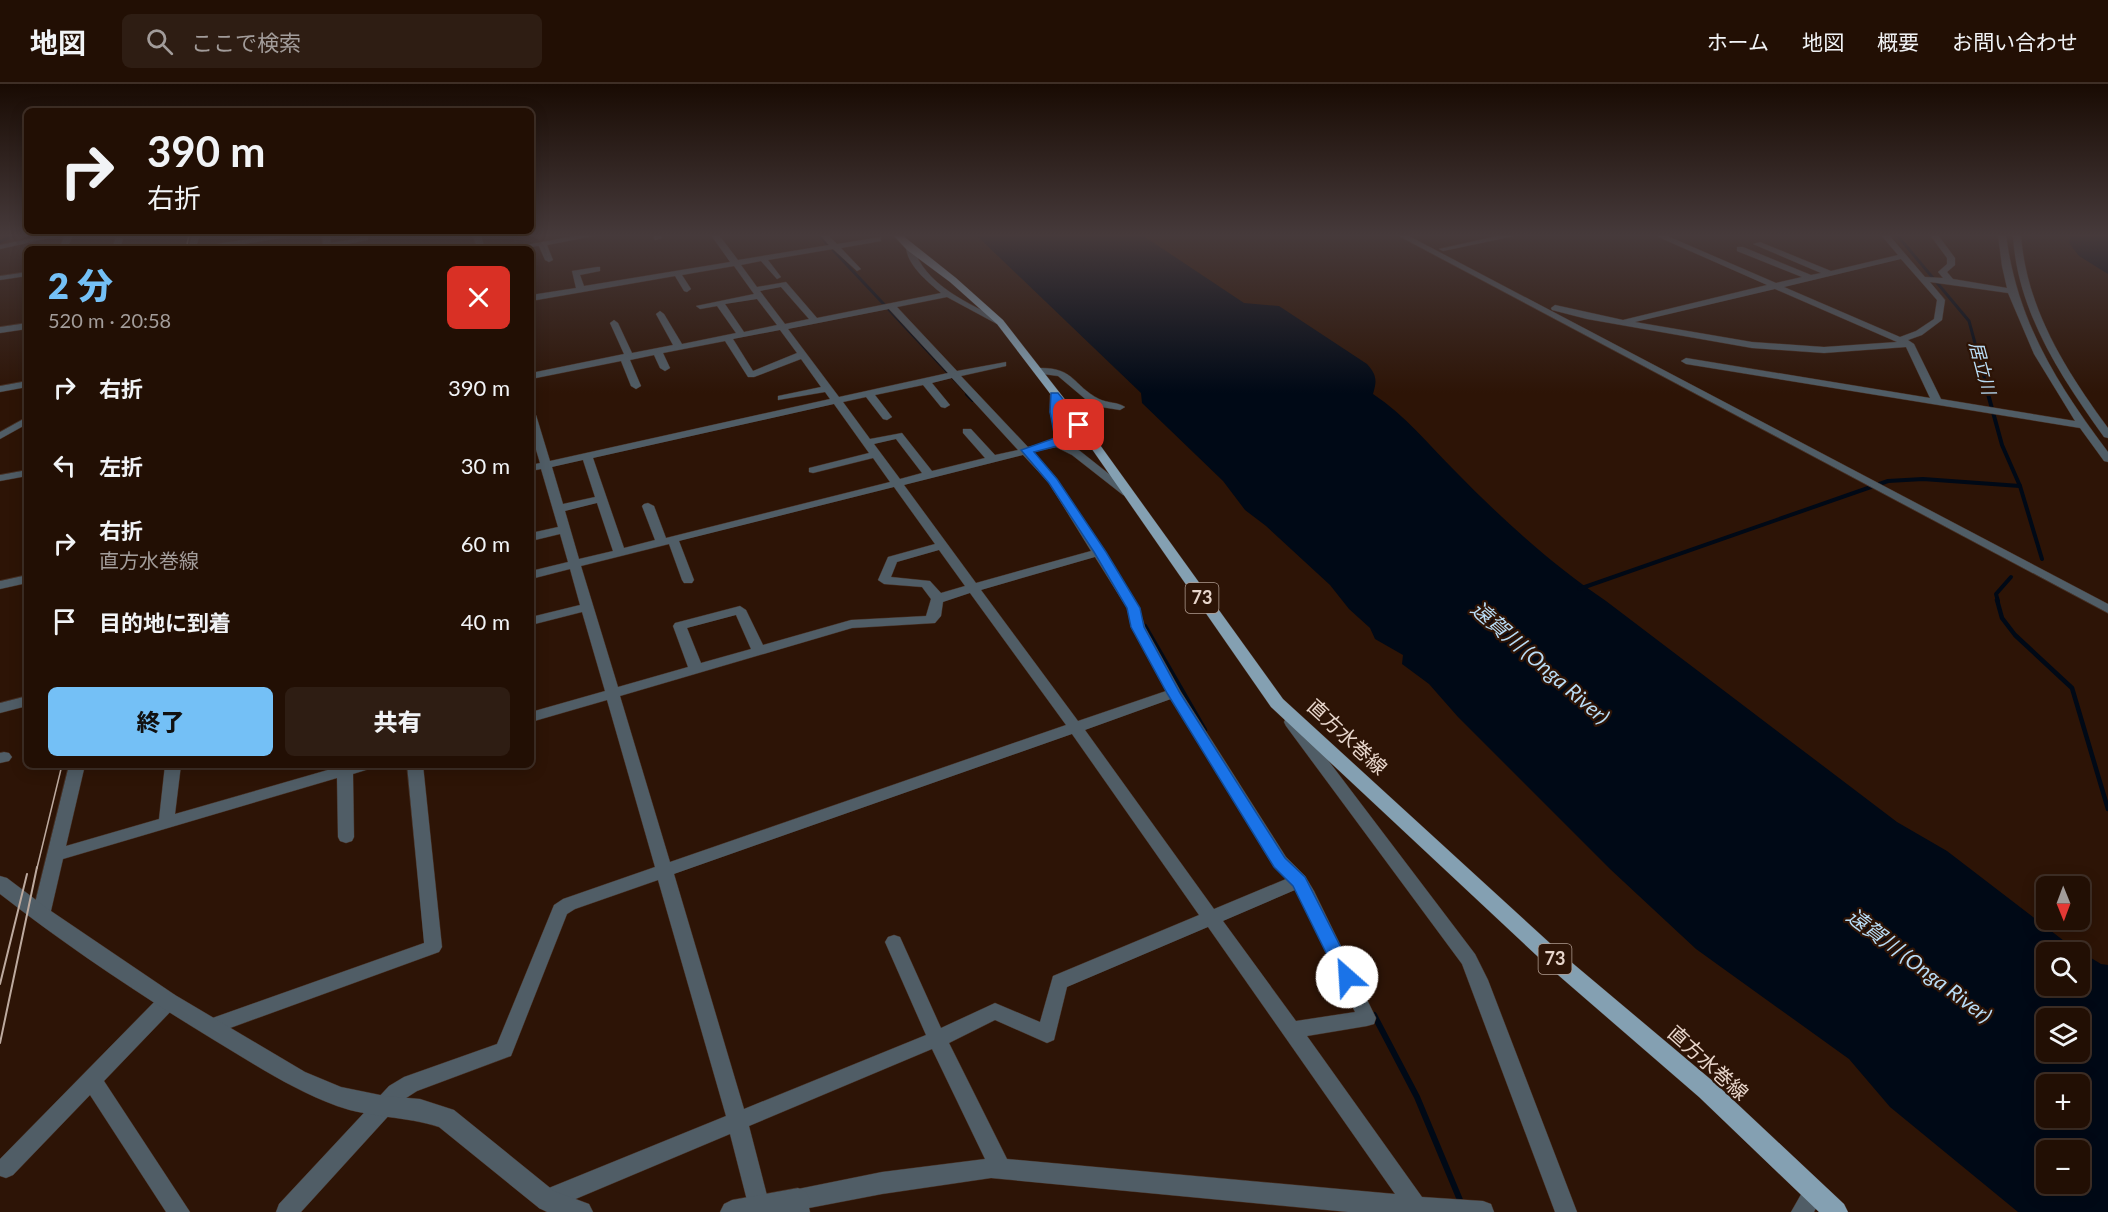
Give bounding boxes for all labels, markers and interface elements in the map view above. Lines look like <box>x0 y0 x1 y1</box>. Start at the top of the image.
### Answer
search box <box>122 14 542 68</box>
text: 地図 <box>30 25 86 59</box>
icon: search <box>143 25 176 58</box>
text: ここで検索 <box>191 29 301 56</box>
text: ホーム <box>1707 29 1769 54</box>
text: 地図 <box>1802 29 1844 54</box>
text: 概要 <box>1877 29 1919 54</box>
text: お問い合わせ <box>1952 29 2078 54</box>
text: 390 m <box>147 126 265 176</box>
icon: right <box>48 132 126 210</box>
text: 右折 <box>147 181 201 214</box>
text: 2 分 <box>48 263 113 307</box>
button: close <box>447 266 510 329</box>
text: 520 m · 20:58 <box>48 308 171 332</box>
water label: 居立川 <box>1965 339 2001 399</box>
icon: right <box>48 371 81 404</box>
text: 390 m <box>448 374 510 401</box>
text: 右折 <box>99 375 143 402</box>
pin <box>1053 399 1104 450</box>
icon: arrive <box>1062 408 1095 441</box>
icon: left <box>48 449 81 482</box>
text: 30 m <box>461 452 510 479</box>
text: 左折 <box>99 453 143 480</box>
text: 右折 <box>99 517 143 544</box>
icon: right <box>48 527 81 560</box>
text: 60 m <box>461 530 510 557</box>
text: 直方水巻線 <box>99 548 199 572</box>
road number: 73 <box>1186 583 1218 613</box>
water label: 遠賀川 (Onga River) <box>1467 595 1615 729</box>
icon: arrive <box>48 605 81 638</box>
text: 40 m <box>461 608 510 635</box>
text: 目的地に到着 <box>99 609 231 636</box>
button: 終了 <box>48 687 273 756</box>
button: 共有 <box>285 687 510 756</box>
street label: 直方水巻線 <box>1303 693 1392 779</box>
north arrow <box>2036 876 2090 930</box>
map controls <box>2036 876 2090 1194</box>
water label: 遠賀川 (Onga River) <box>1843 902 1997 1027</box>
button: search <box>2036 942 2090 996</box>
road number: 73 <box>1538 944 1572 974</box>
position arrow <box>1315 945 1379 1009</box>
button: layers <box>2036 1008 2090 1062</box>
street label: 直方水巻線 <box>1663 1020 1754 1105</box>
button: + <box>2036 1074 2090 1128</box>
button: − <box>2036 1140 2090 1194</box>

